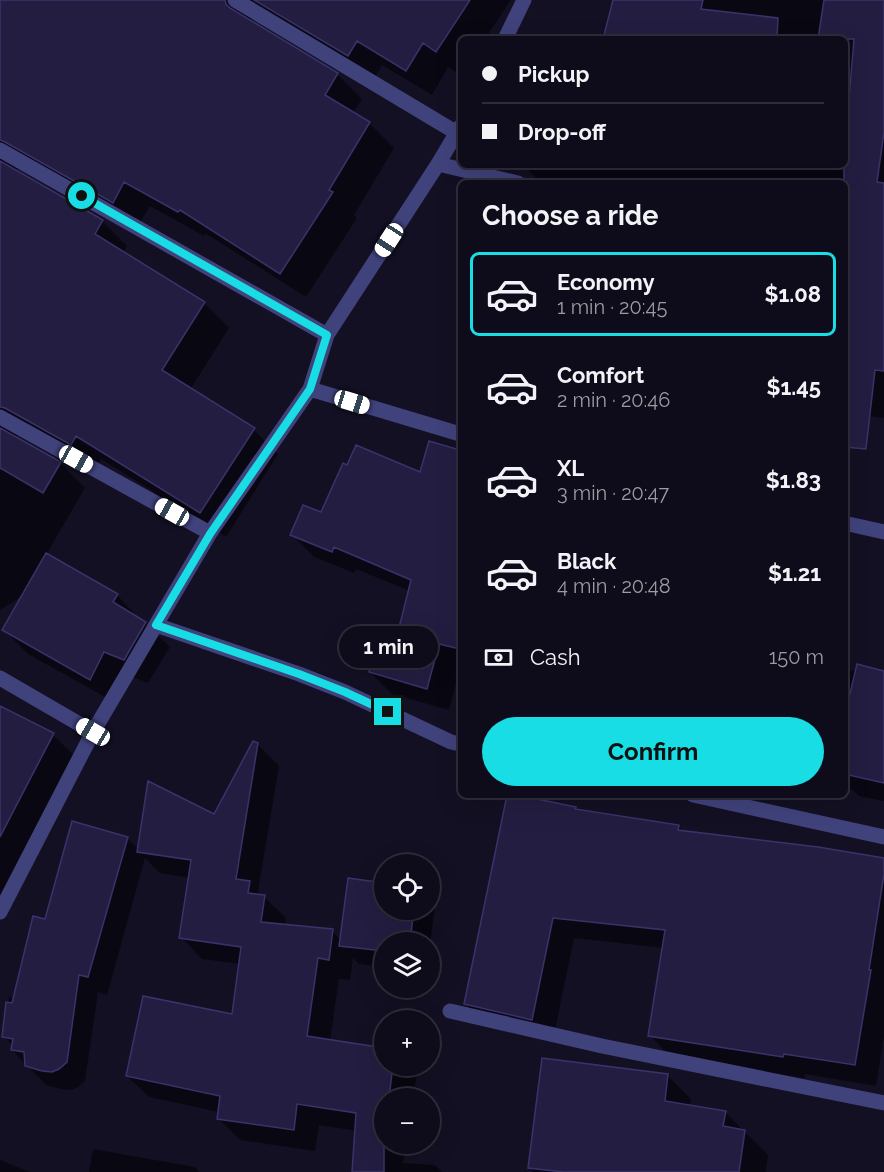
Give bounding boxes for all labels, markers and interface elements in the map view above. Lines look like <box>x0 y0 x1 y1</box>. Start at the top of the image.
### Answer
text: Pickup <box>518 61 590 87</box>
text: Drop-off <box>518 119 606 145</box>
route start <box>68 182 95 209</box>
text: Choose a ride <box>482 200 658 231</box>
car <box>372 220 406 260</box>
icon: car <box>485 267 539 321</box>
text: Economy <box>557 269 655 295</box>
text: $1.08 <box>764 281 821 307</box>
text: 1 min · 20:45 <box>557 295 667 319</box>
icon: car <box>485 360 539 414</box>
text: Comfort <box>557 362 644 388</box>
text: $1.45 <box>766 374 821 400</box>
car <box>332 388 372 416</box>
text: 2 min · 20:46 <box>557 388 670 412</box>
car <box>56 442 96 476</box>
icon: car <box>485 453 539 507</box>
text: XL <box>557 455 584 481</box>
text: $1.83 <box>766 467 821 493</box>
text: 3 min · 20:47 <box>557 481 669 505</box>
car <box>152 495 192 529</box>
icon: car <box>485 546 539 600</box>
text: Black <box>557 548 616 574</box>
text: $1.21 <box>768 560 821 586</box>
text: 4 min · 20:48 <box>557 574 671 598</box>
callout: 1 min <box>338 625 438 667</box>
text: 1 min <box>363 635 414 659</box>
icon: cash <box>482 641 515 674</box>
text: Cash <box>530 644 581 670</box>
text: 150 m <box>769 645 824 669</box>
route end <box>374 698 401 725</box>
car <box>73 715 113 749</box>
button: Confirm <box>482 717 824 786</box>
map controls <box>374 854 440 1154</box>
button: locate <box>374 854 440 920</box>
button: layers <box>374 932 440 998</box>
button: + <box>374 1010 440 1076</box>
button: − <box>374 1088 440 1154</box>

